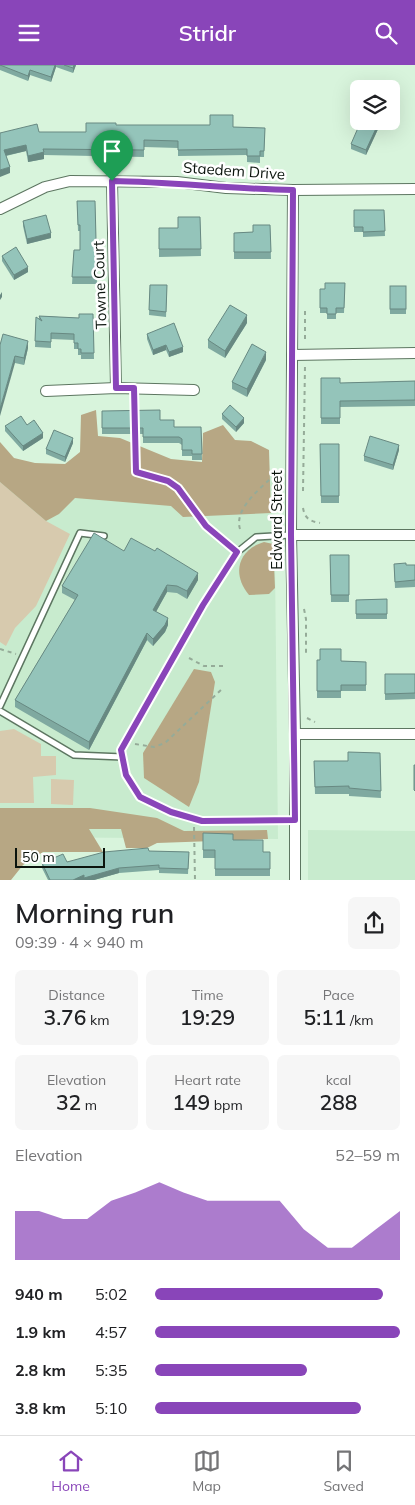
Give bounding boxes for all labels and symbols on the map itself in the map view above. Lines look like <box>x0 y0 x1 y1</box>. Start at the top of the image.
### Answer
pin <box>91 130 133 181</box>
street label: Staedem Drive <box>182 157 286 184</box>
street label: Towne Court <box>88 241 111 329</box>
street label: Edward Street <box>267 470 286 570</box>
scale bar <box>15 845 105 868</box>

